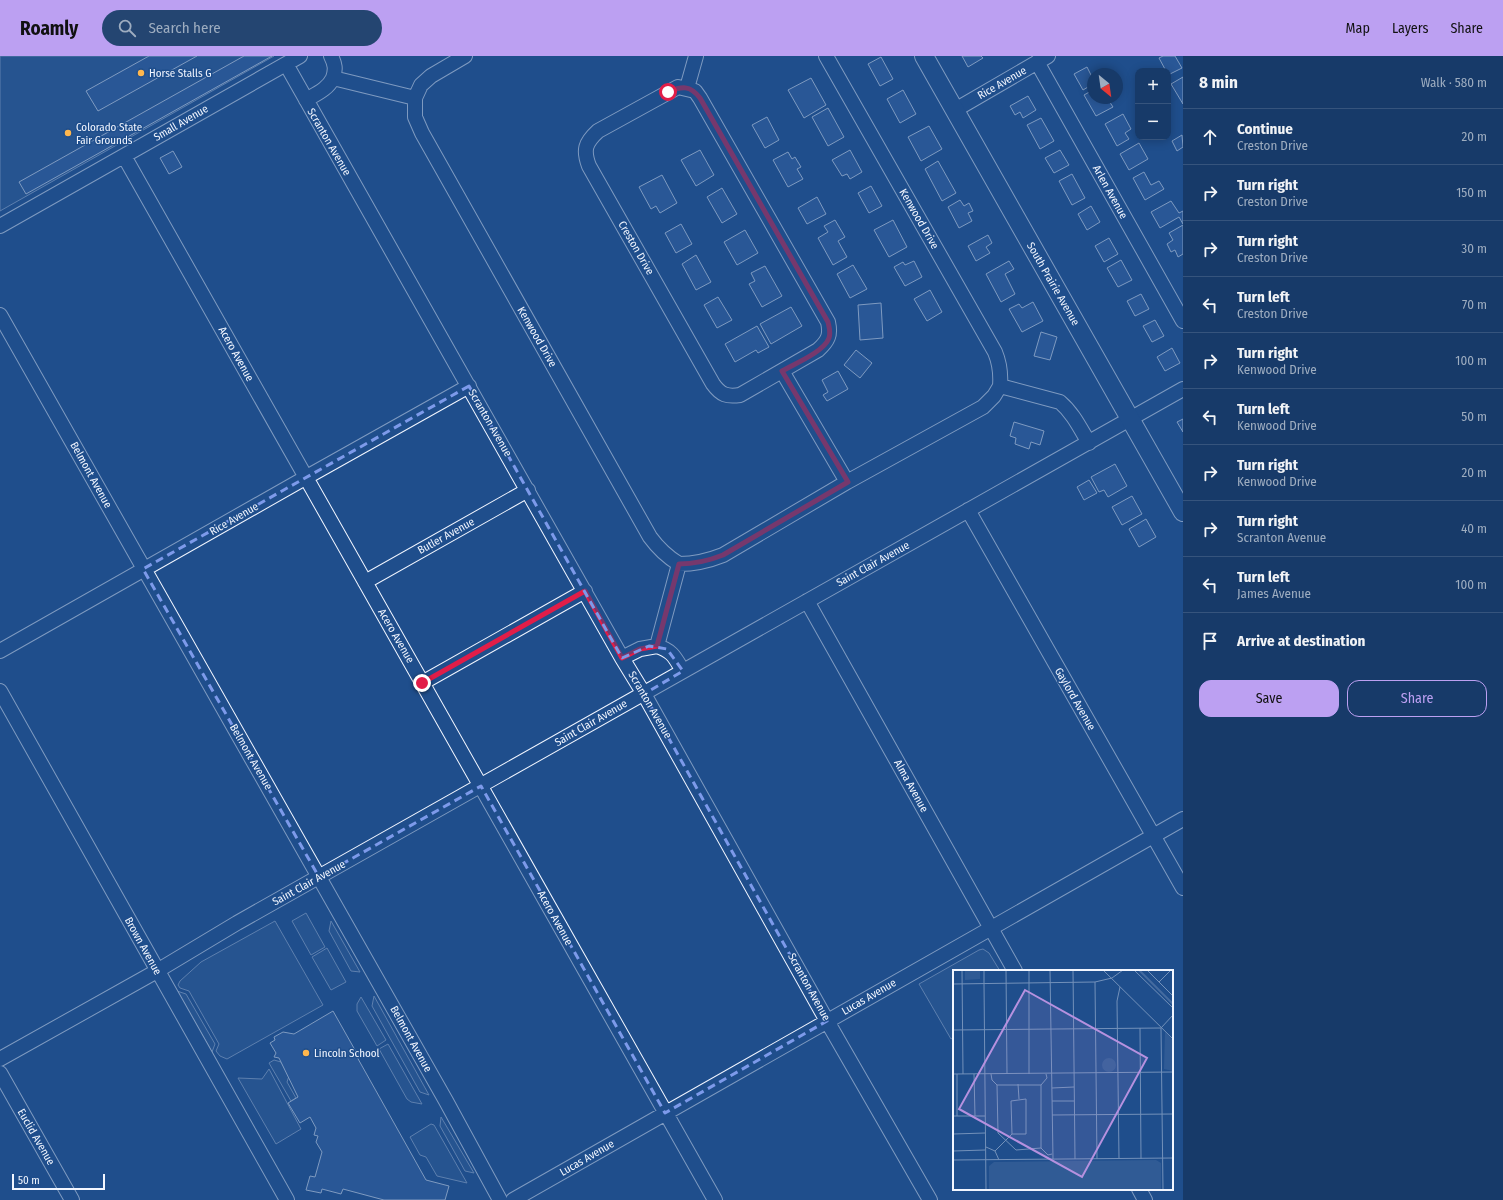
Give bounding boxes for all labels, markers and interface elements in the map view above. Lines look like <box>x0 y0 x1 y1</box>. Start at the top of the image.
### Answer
search box <box>102 10 382 46</box>
text: Roamly <box>20 17 78 40</box>
icon: search <box>116 17 138 39</box>
text: Search here <box>148 19 221 37</box>
text: Map <box>1346 20 1370 37</box>
text: Layers <box>1392 20 1428 37</box>
text: Share <box>1450 20 1483 37</box>
street label: Rice Avenue <box>975 64 1029 102</box>
place label: Horse Stalls G <box>149 67 212 80</box>
marker: Horse Stalls G <box>136 68 146 78</box>
north arrow <box>1087 68 1123 104</box>
map controls <box>1135 68 1171 140</box>
button: + <box>1135 68 1171 104</box>
text: 8 min <box>1199 72 1238 93</box>
text: Walk · 580 m <box>1421 75 1487 90</box>
route start <box>659 83 677 101</box>
street label: Small Avenue <box>151 102 211 144</box>
button: − <box>1135 104 1171 140</box>
street label: Scranton Avenue <box>304 106 354 178</box>
text: Continue <box>1237 120 1293 138</box>
place label: Colorado State Fair Grounds <box>76 121 142 147</box>
icon: ahead <box>1199 126 1221 148</box>
marker: Colorado State Fair Grounds <box>63 128 73 138</box>
text: 20 m <box>1461 129 1487 144</box>
text: Creston Drive <box>1237 138 1308 153</box>
street label: Arlen Avenue <box>1090 163 1130 221</box>
text: Turn right <box>1237 176 1298 194</box>
icon: right <box>1199 182 1221 204</box>
text: 150 m <box>1456 185 1487 200</box>
street label: Kenwood Drive <box>897 187 941 251</box>
text: Creston Drive <box>1237 194 1308 209</box>
street label: Creston Drive <box>615 219 657 277</box>
text: Turn right <box>1237 232 1298 250</box>
icon: right <box>1199 238 1221 260</box>
street label: South Prairie Avenue <box>1024 240 1082 328</box>
text: 30 m <box>1461 241 1487 256</box>
text: Creston Drive <box>1237 250 1308 265</box>
text: Turn left <box>1237 288 1290 306</box>
icon: left <box>1199 294 1221 316</box>
text: 70 m <box>1462 297 1487 312</box>
street label: Kenwood Drive <box>515 305 559 369</box>
text: Creston Drive <box>1237 306 1308 321</box>
street label: Acero Avenue <box>216 324 256 384</box>
text: Turn right <box>1237 344 1298 362</box>
icon: right <box>1199 350 1221 372</box>
text: 100 m <box>1455 353 1487 368</box>
text: Kenwood Drive <box>1237 362 1317 377</box>
street label: Scranton Avenue <box>465 387 515 459</box>
text: Turn left <box>1237 400 1290 418</box>
icon: left <box>1199 406 1221 428</box>
text: 50 m <box>1461 409 1487 424</box>
text: Kenwood Drive <box>1237 418 1317 433</box>
street label: Belmont Avenue <box>67 440 115 510</box>
text: Turn right <box>1237 456 1298 474</box>
icon: right <box>1199 462 1221 484</box>
text: 20 m <box>1461 465 1487 480</box>
text: Kenwood Drive <box>1237 474 1317 489</box>
street label: Rice Avenue <box>207 500 261 538</box>
text: Turn right <box>1237 512 1298 530</box>
street label: Butler Avenue <box>415 515 477 557</box>
icon: right <box>1199 518 1221 540</box>
text: 40 m <box>1461 521 1487 536</box>
text: Scranton Avenue <box>1237 530 1326 545</box>
street label: Saint Clair Avenue <box>834 539 912 589</box>
text: Turn left <box>1237 568 1290 586</box>
icon: left <box>1199 574 1221 596</box>
text: 100 m <box>1455 577 1487 592</box>
text: James Avenue <box>1237 586 1311 601</box>
street label: Acero Avenue <box>375 606 417 666</box>
icon: arrive <box>1199 630 1221 652</box>
text: Arrive at destination <box>1237 632 1365 650</box>
street label: Gaylord Avenue <box>1052 665 1098 733</box>
street label: Scranton Avenue <box>625 669 675 741</box>
route end <box>413 674 431 692</box>
button: Save <box>1199 680 1339 717</box>
button: Share <box>1347 680 1487 717</box>
street label: Saint Clair Avenue <box>552 697 630 749</box>
street label: Belmont Avenue <box>227 722 275 792</box>
street label: Alma Avenue <box>891 757 931 815</box>
street label: Saint Clair Avenue <box>270 858 348 908</box>
street label: Acero Avenue <box>535 888 575 948</box>
street label: Brown Avenue <box>122 915 164 977</box>
street label: Scranton Avenue <box>785 951 833 1023</box>
inset map <box>953 970 1173 1190</box>
street label: Lucas Avenue <box>839 976 899 1018</box>
street label: Belmont Avenue <box>387 1004 435 1074</box>
place label: Lincoln School <box>314 1047 380 1060</box>
marker: Lincoln School <box>301 1048 311 1058</box>
street label: Euclid Avenue <box>15 1107 57 1167</box>
street label: Lucas Avenue <box>557 1137 617 1179</box>
scale bar <box>12 1172 105 1191</box>
text: 50 m <box>18 1174 40 1187</box>

